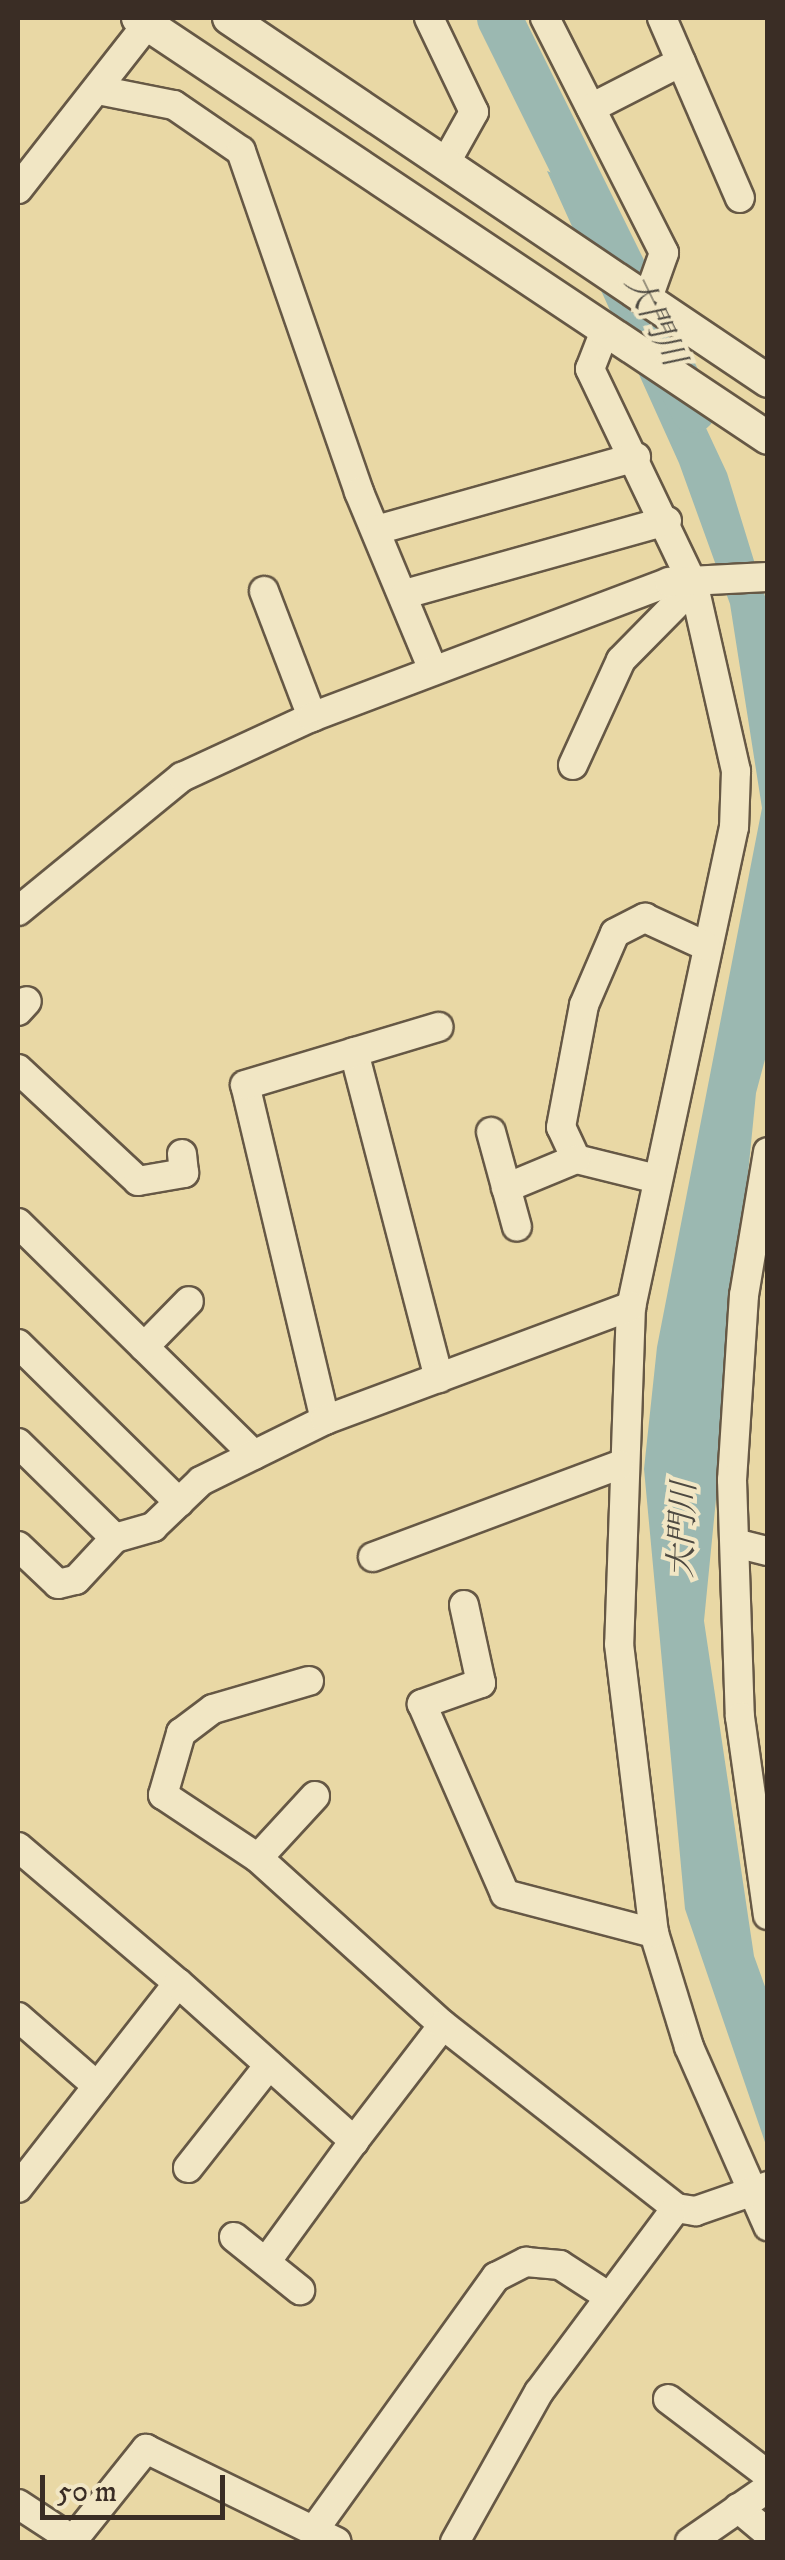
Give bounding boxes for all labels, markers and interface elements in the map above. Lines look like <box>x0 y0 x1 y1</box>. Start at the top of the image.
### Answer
water label: 大門川 <box>616 269 692 373</box>
water label: 大門川 <box>663 1481 705 1579</box>
scale bar <box>45 2455 230 2517</box>
text: 50 m <box>57 2474 117 2511</box>

